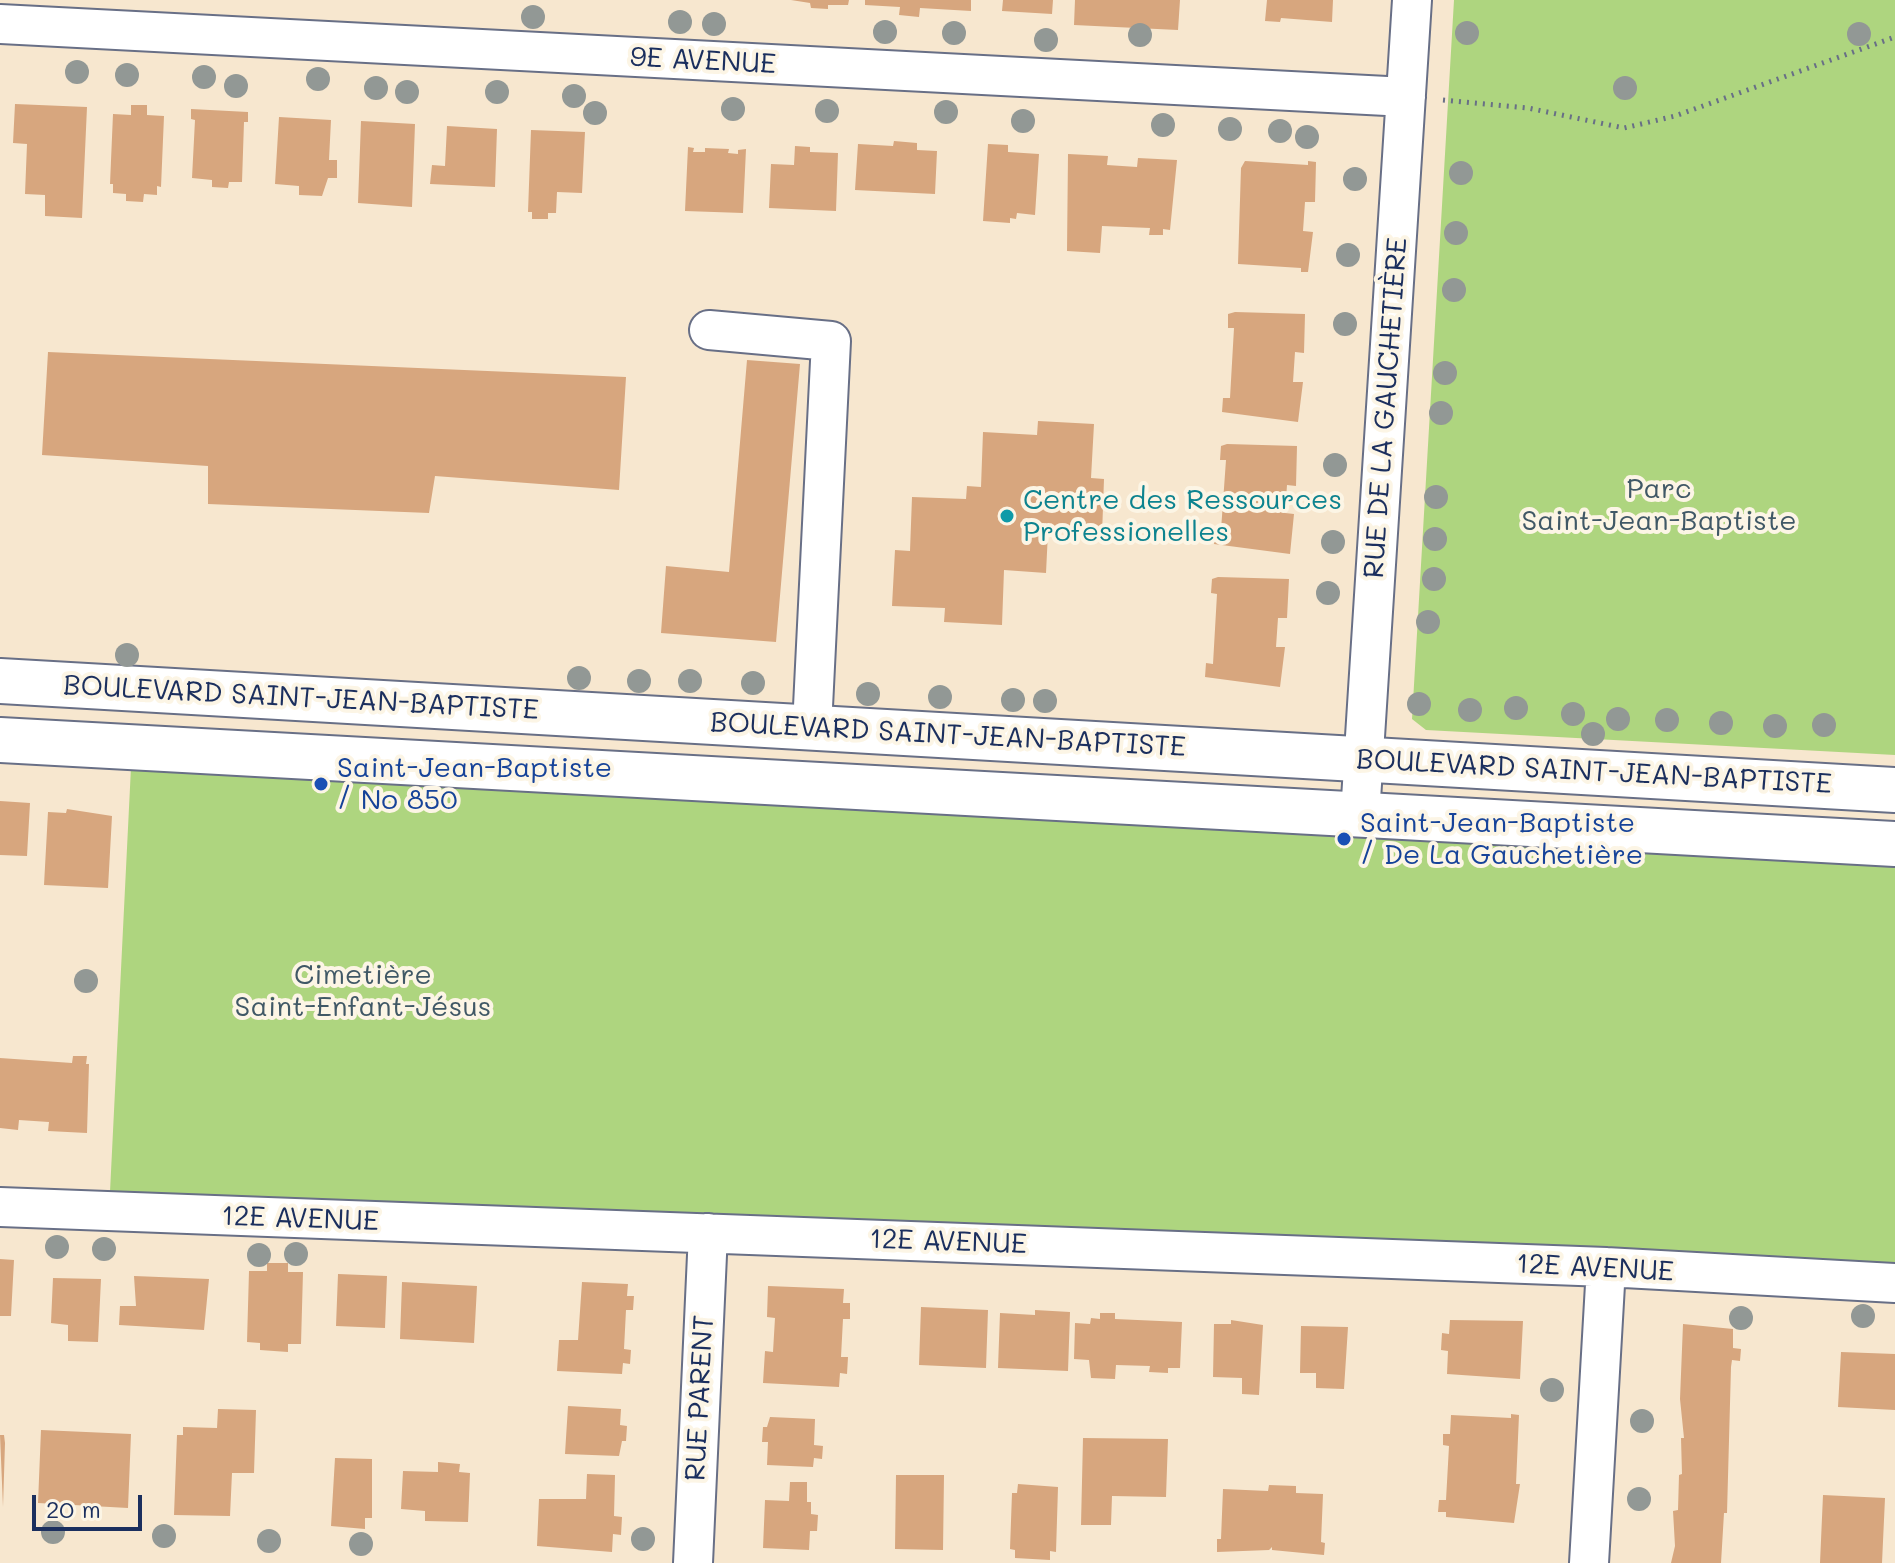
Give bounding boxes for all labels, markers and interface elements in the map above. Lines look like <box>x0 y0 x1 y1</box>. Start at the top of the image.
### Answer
street label: 9E AVENUE <box>629 40 777 82</box>
street label: RUE DE LA GAUCHETIÈRE <box>1357 236 1415 580</box>
park label: Parc Saint-Jean-Baptiste <box>1521 472 1797 538</box>
place label: Centre des Ressources Professionelles <box>1023 483 1342 549</box>
marker: Centre des Ressources Professionelles <box>998 507 1016 525</box>
street label: BOULEVARD SAINT-JEAN-BAPTISTE <box>62 669 540 727</box>
street label: BOULEVARD SAINT-JEAN-BAPTISTE <box>709 706 1187 764</box>
street label: BOULEVARD SAINT-JEAN-BAPTISTE <box>1355 743 1833 801</box>
place label: Saint-Jean-Baptiste / No 850 <box>337 751 612 817</box>
marker: Saint-Jean-Baptiste / No 850 <box>312 775 330 793</box>
place label: Saint-Jean-Baptiste / De La Gauchetière <box>1360 806 1643 872</box>
marker: Saint-Jean-Baptiste / De La Gauchetière <box>1335 830 1353 848</box>
park label: Cimetière Saint-Enfant-Jésus <box>235 958 491 1024</box>
street label: 12E AVENUE <box>221 1199 379 1239</box>
street label: 12E AVENUE <box>869 1222 1027 1262</box>
street label: 12E AVENUE <box>1515 1247 1675 1289</box>
street label: RUE PARENT <box>679 1314 721 1482</box>
scale bar <box>36 1479 146 1529</box>
text: 20 m <box>46 1493 101 1524</box>

